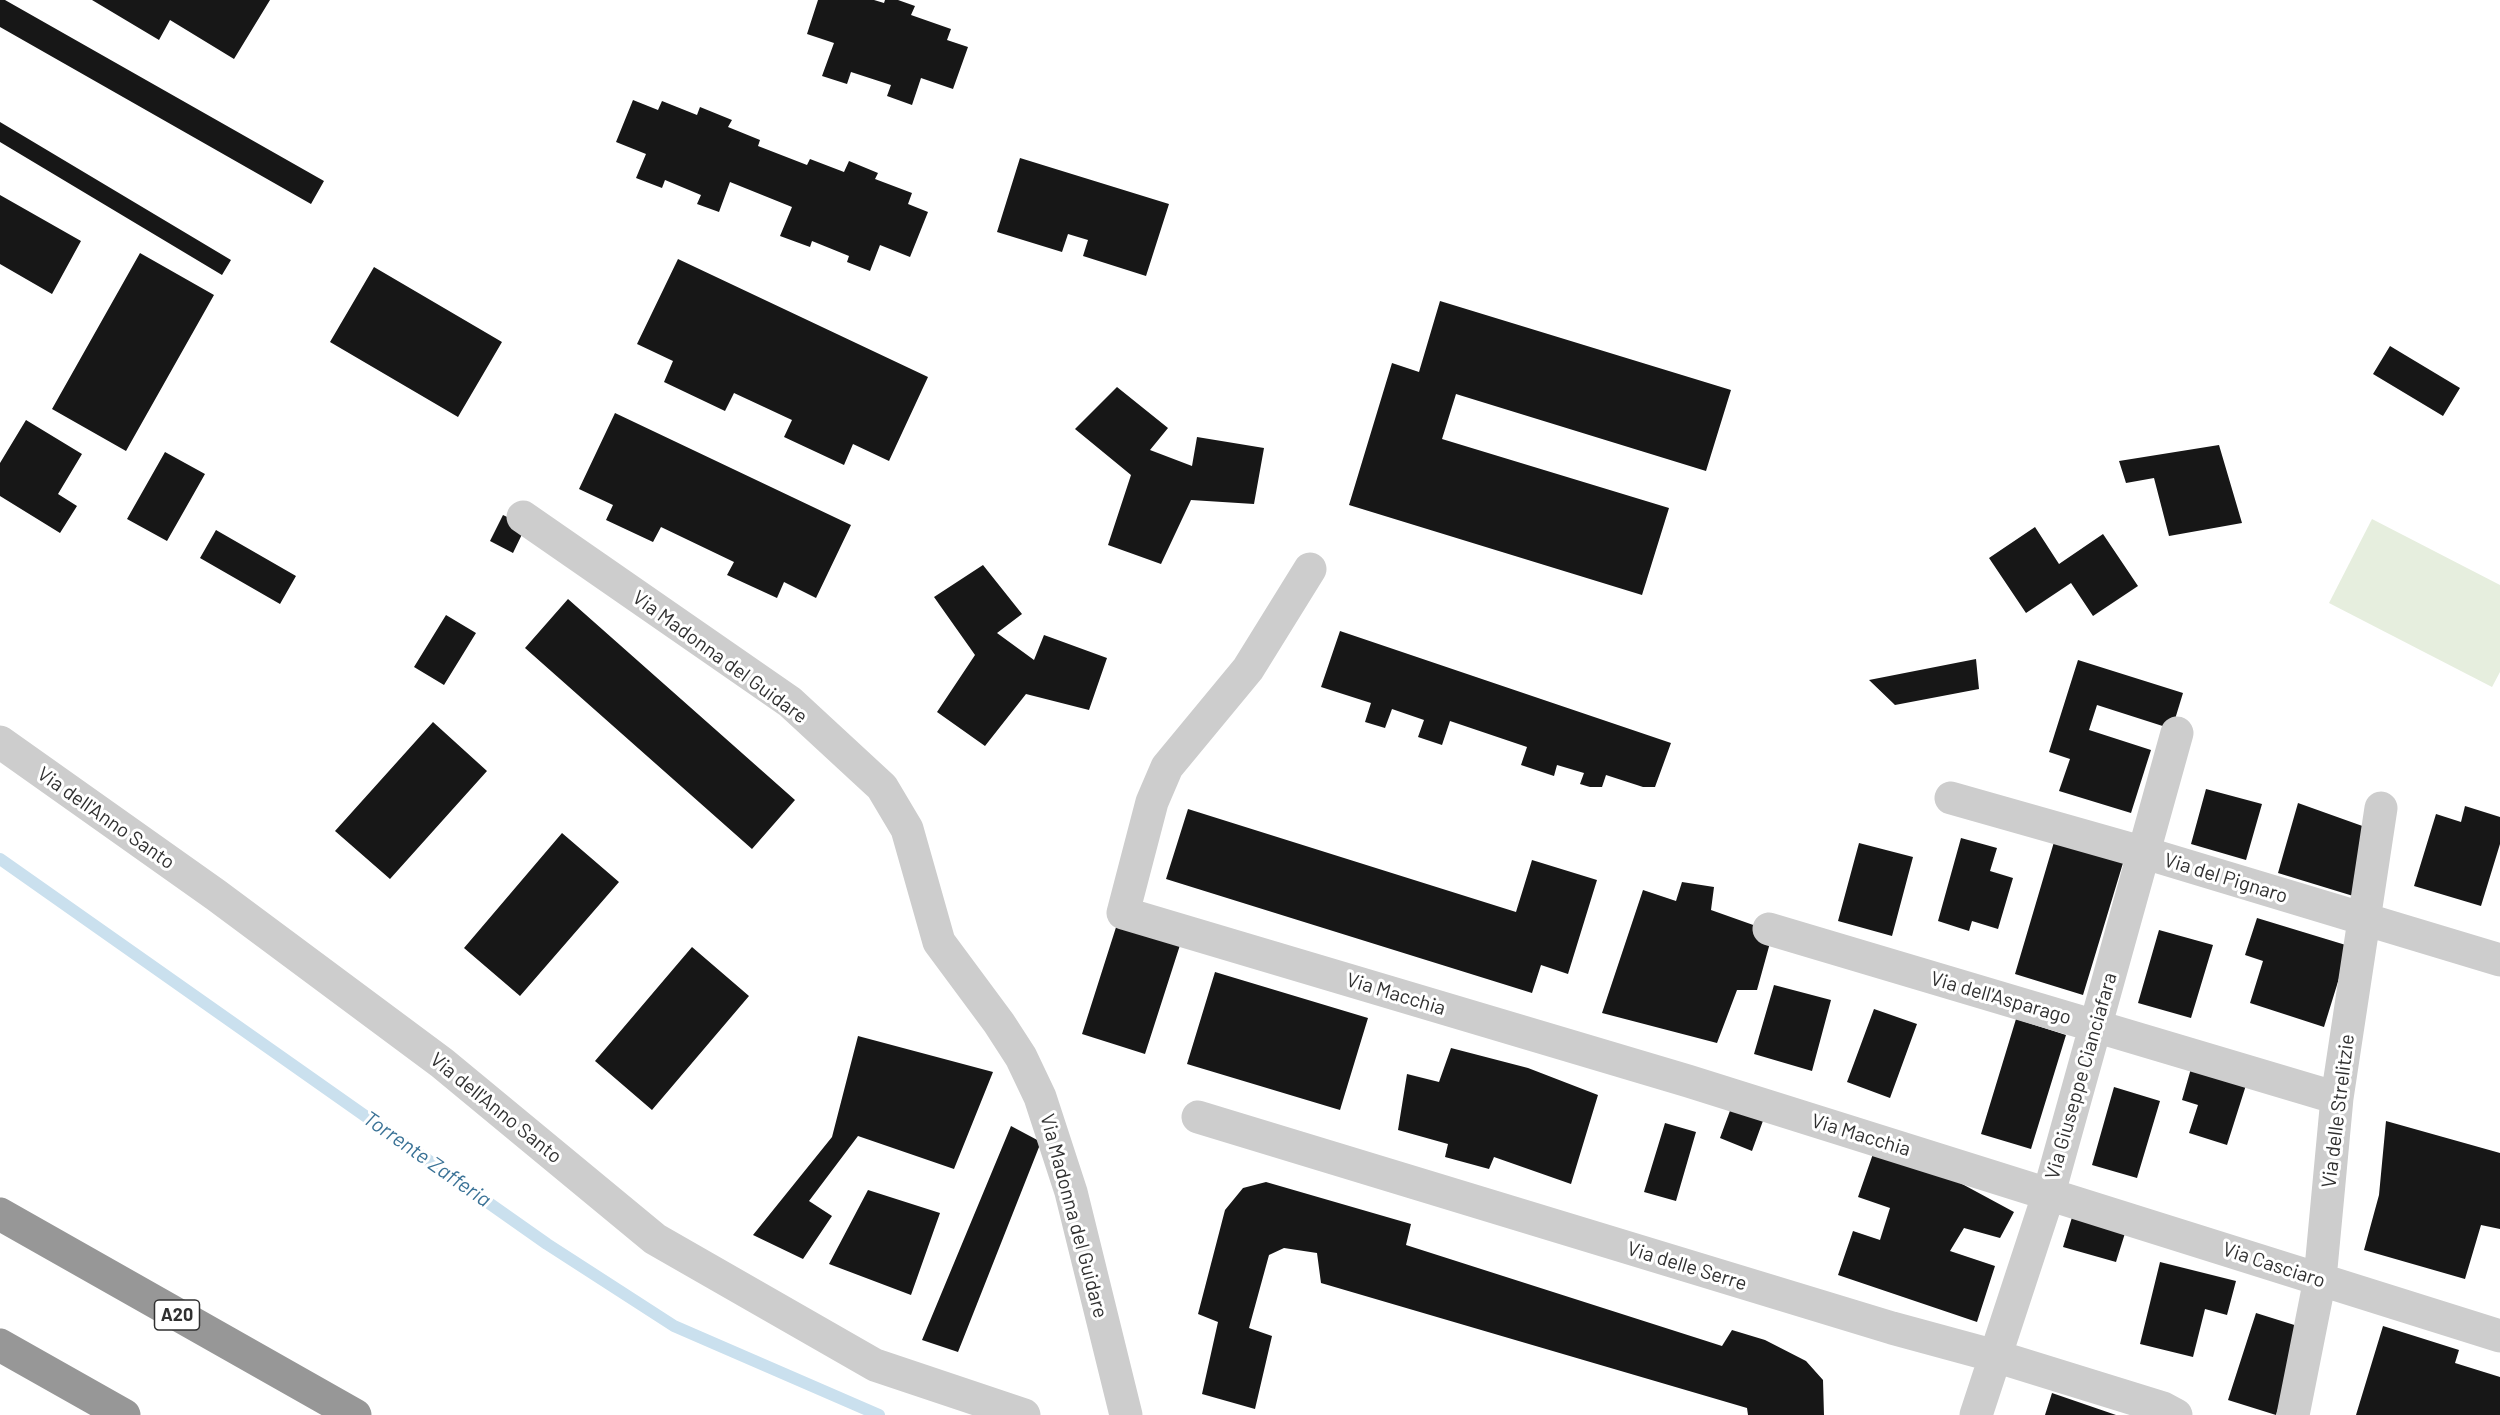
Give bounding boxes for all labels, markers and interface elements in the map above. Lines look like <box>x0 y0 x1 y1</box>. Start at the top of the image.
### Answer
street label: Via Madonna del Guidare <box>628 585 812 729</box>
street label: Via dell'Anno Santo <box>33 762 179 874</box>
street label: Via del Pignaro <box>2161 848 2291 908</box>
street label: Via dell'Asparago <box>1928 966 2074 1030</box>
street label: Via Macchia <box>1344 968 1448 1020</box>
street label: Via Giuseppe Cianciafara <box>2040 970 2122 1182</box>
street label: Via delle Strelitzie <box>2317 1033 2359 1189</box>
street label: Via dell'Anno Santo <box>425 1048 567 1168</box>
water label: Torrente Zafferia <box>358 1106 496 1212</box>
street label: Via Macchia <box>1809 1109 1913 1161</box>
street label: Via Madonna del Guidare <box>1035 1111 1113 1321</box>
street label: Via delle Serre <box>1624 1236 1750 1296</box>
street label: Via Casciaro <box>2220 1237 2328 1293</box>
road number: A20 <box>154 1300 200 1330</box>

